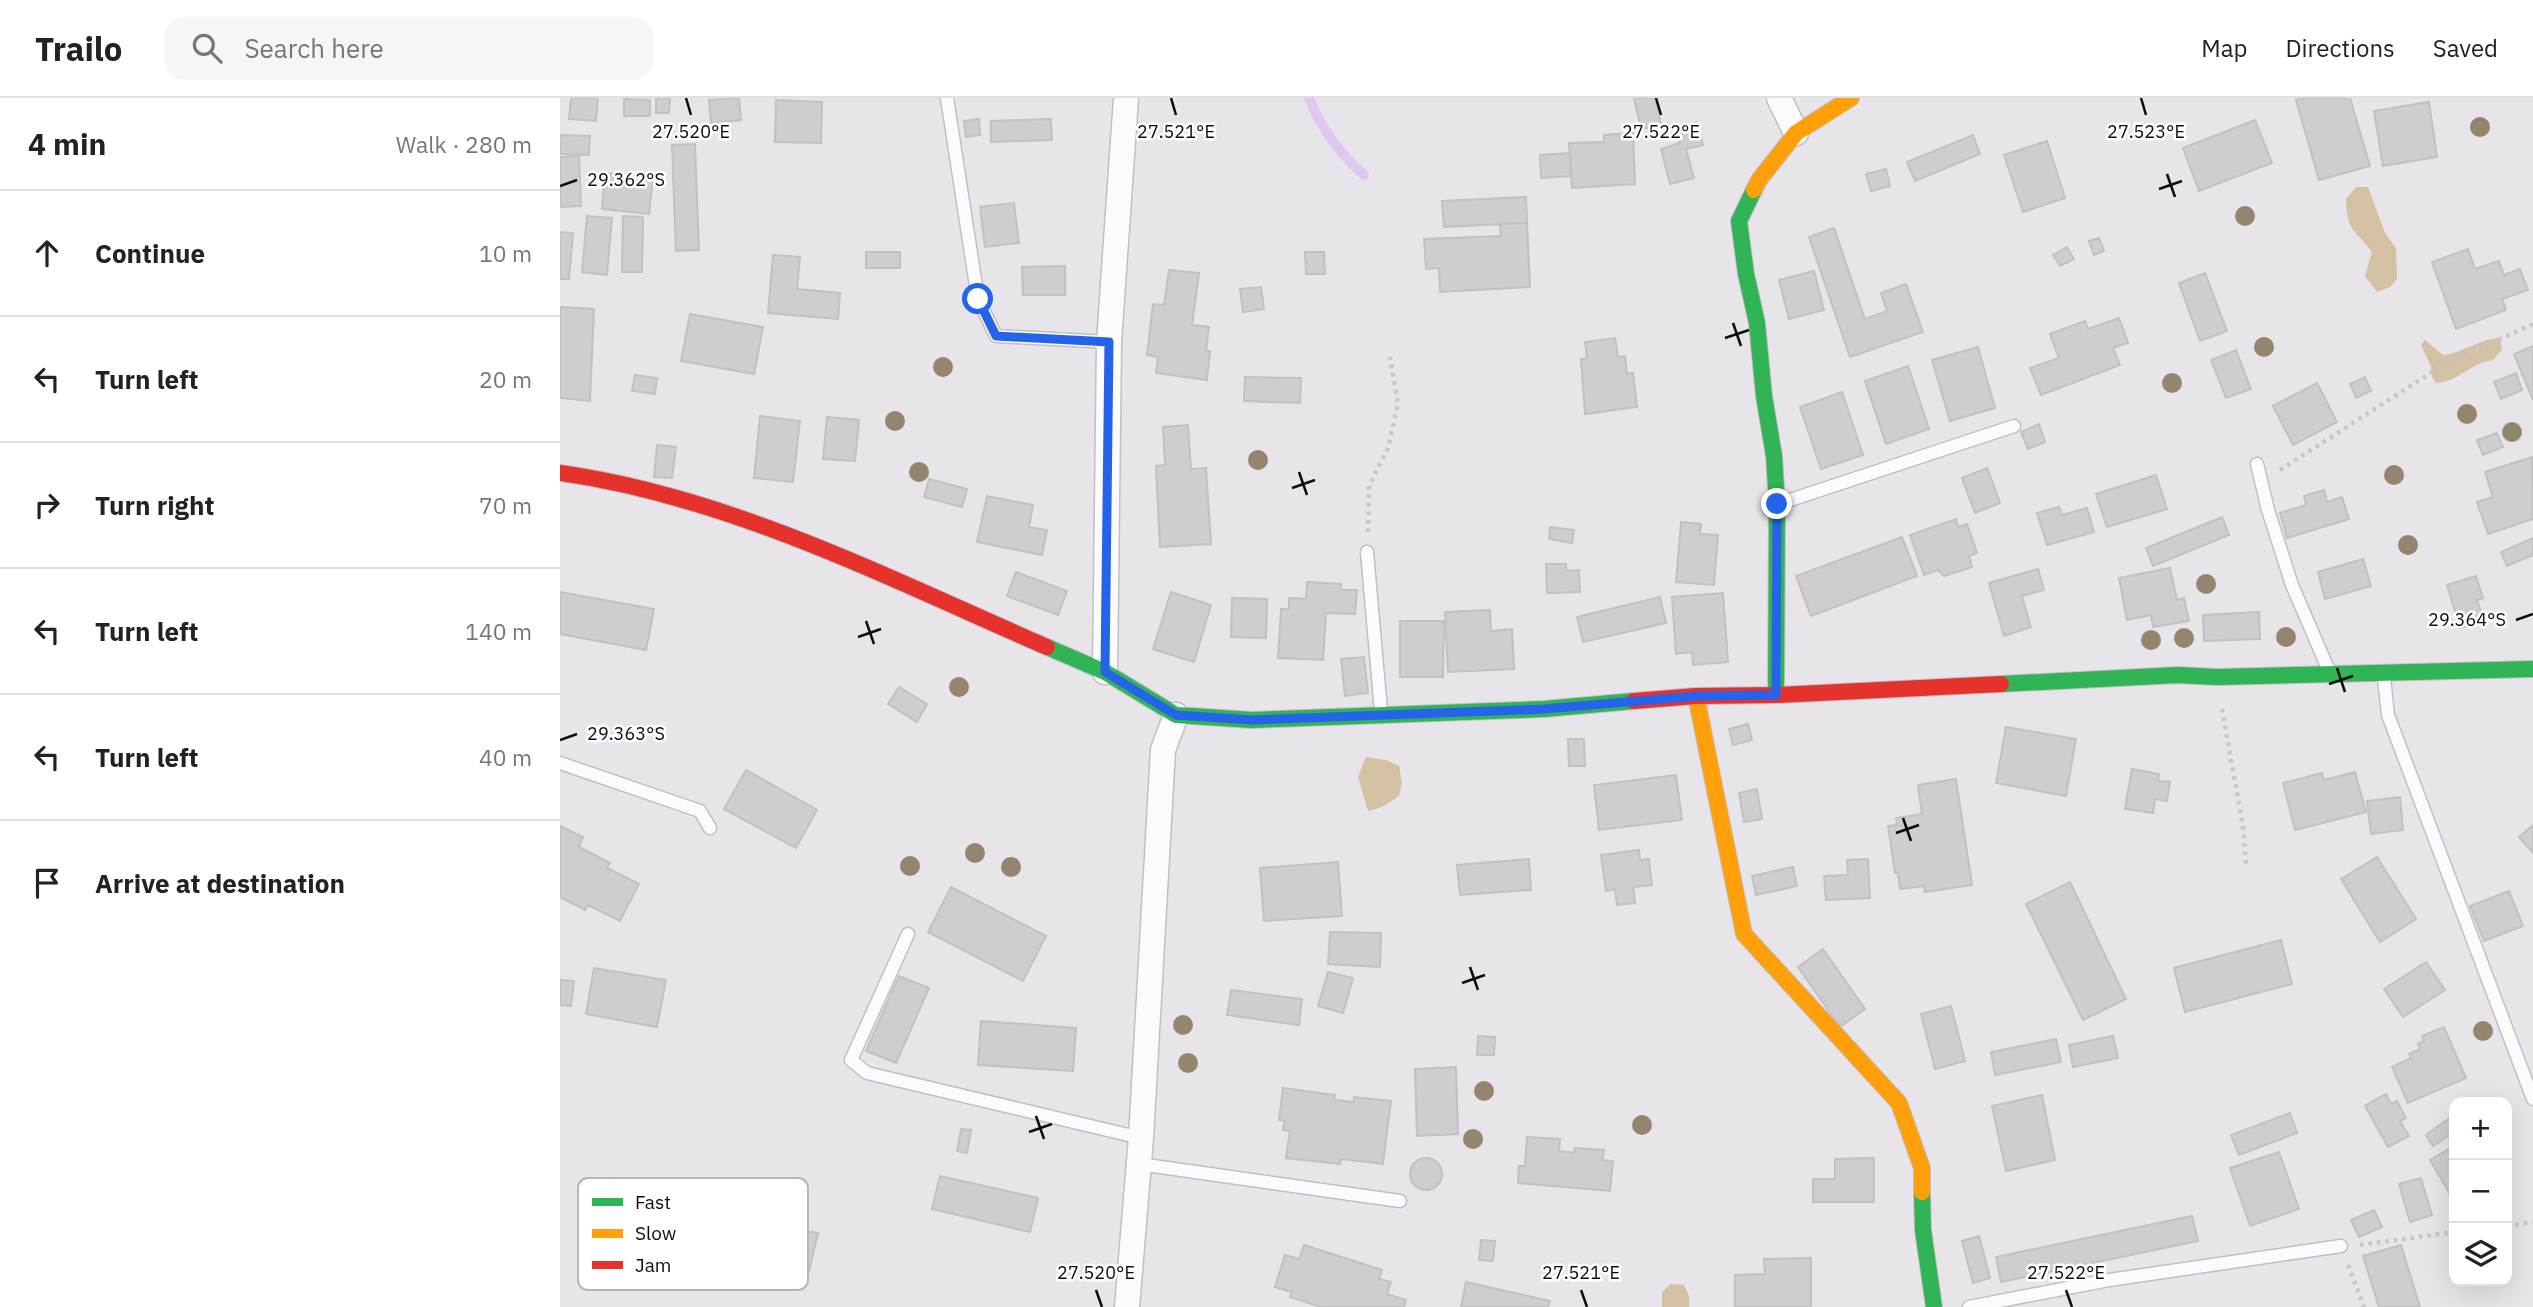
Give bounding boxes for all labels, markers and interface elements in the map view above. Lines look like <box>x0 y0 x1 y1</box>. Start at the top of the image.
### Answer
search box <box>164 17 654 80</box>
text: Trailo <box>35 27 122 70</box>
icon: search <box>188 29 226 67</box>
text: Search here <box>244 31 384 65</box>
text: Map <box>2201 32 2247 64</box>
text: Directions <box>2285 32 2395 64</box>
text: Saved <box>2433 32 2498 64</box>
text: 27.520°E <box>652 120 730 143</box>
text: 27.521°E <box>1137 120 1215 143</box>
text: 27.522°E <box>1622 120 1700 143</box>
text: 27.523°E <box>2107 120 2185 143</box>
text: 4 min <box>28 124 106 163</box>
text: Walk · 280 m <box>396 129 532 159</box>
text: 29.362°S <box>587 168 665 191</box>
icon: ahead <box>28 234 66 272</box>
text: Continue <box>95 236 205 270</box>
text: 10 m <box>479 238 532 268</box>
route start <box>962 283 993 314</box>
icon: left <box>28 360 66 398</box>
text: Turn left <box>95 362 198 396</box>
text: 20 m <box>479 364 532 394</box>
icon: right <box>28 486 66 524</box>
text: Turn right <box>95 488 214 522</box>
route end <box>1761 488 1792 519</box>
text: 70 m <box>479 490 532 520</box>
text: 29.364°S <box>2428 608 2506 631</box>
icon: left <box>28 612 66 650</box>
text: Turn left <box>95 614 198 648</box>
text: 140 m <box>465 616 532 646</box>
text: 29.363°S <box>587 722 665 745</box>
icon: left <box>28 738 66 776</box>
text: Turn left <box>95 740 198 774</box>
text: 40 m <box>479 742 532 772</box>
icon: arrive <box>28 864 66 902</box>
text: Arrive at destination <box>95 866 345 900</box>
map controls <box>2449 1097 2512 1286</box>
button: + <box>2449 1097 2512 1160</box>
button: − <box>2449 1160 2512 1223</box>
legend <box>578 1178 808 1290</box>
text: Fast <box>635 1190 671 1214</box>
text: Slow <box>635 1221 676 1245</box>
button: layers <box>2449 1223 2512 1286</box>
text: Jam <box>635 1253 671 1277</box>
text: 27.520°E <box>1057 1261 1135 1284</box>
text: 27.521°E <box>1542 1261 1620 1284</box>
text: 27.522°E <box>2027 1261 2105 1284</box>

